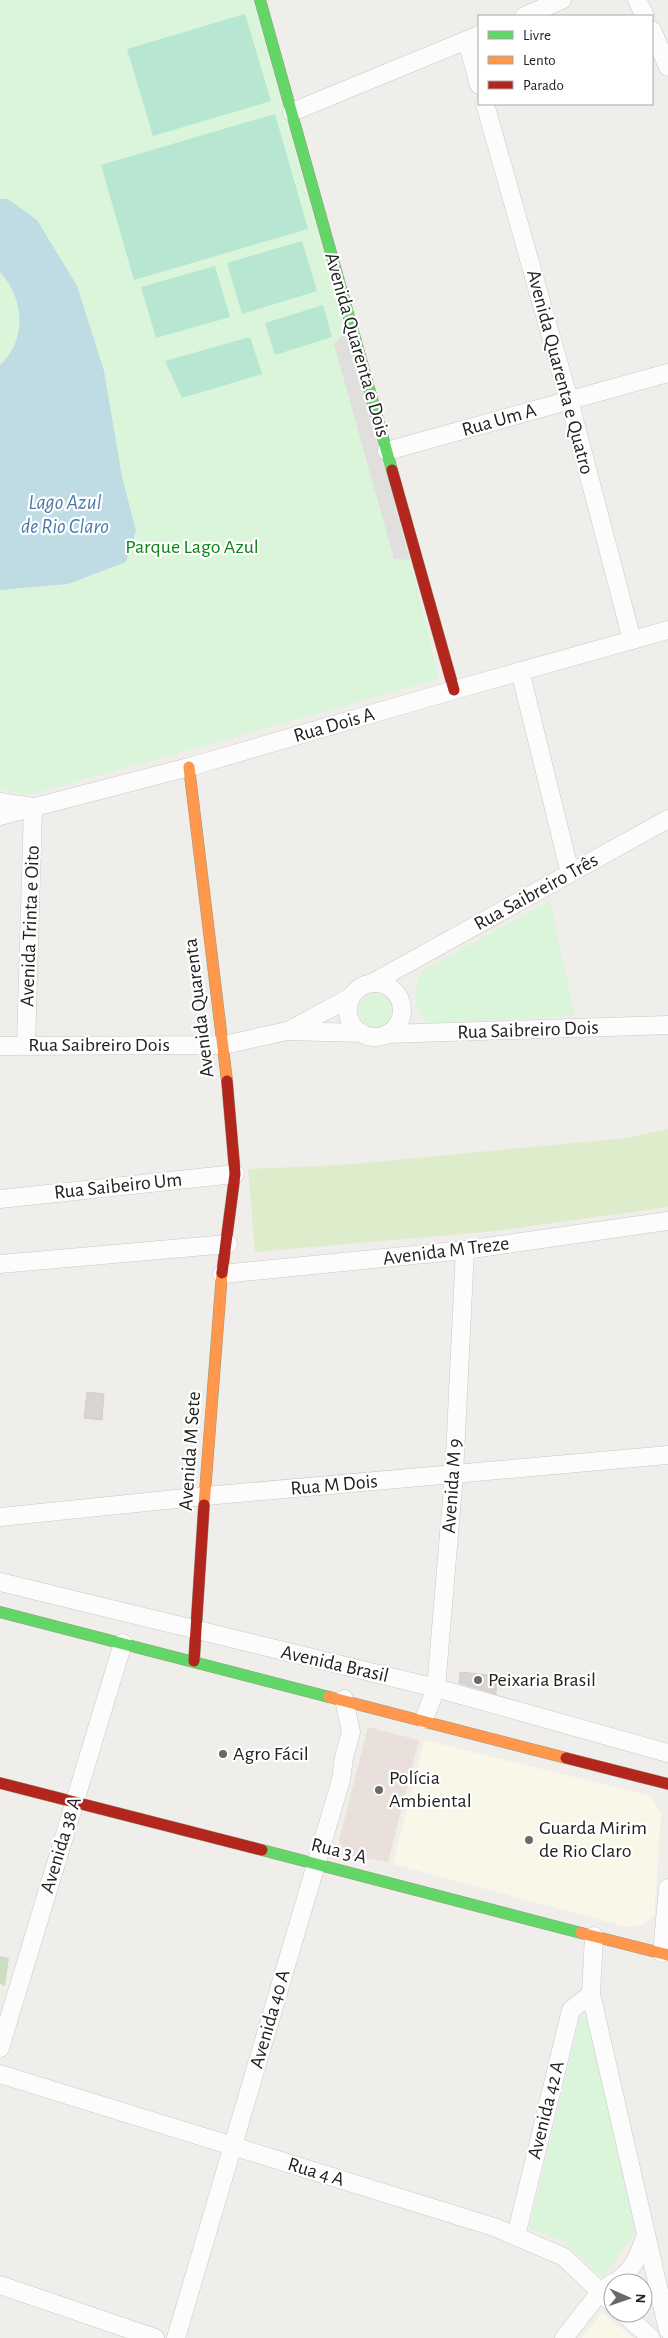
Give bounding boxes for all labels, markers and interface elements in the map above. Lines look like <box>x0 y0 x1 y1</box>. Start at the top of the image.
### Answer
legend <box>478 15 653 105</box>
text: Livre <box>523 28 551 43</box>
text: Lento <box>523 53 556 68</box>
text: Parado <box>523 78 564 93</box>
street label: Avenida Quarenta e Dois <box>321 250 393 440</box>
street label: Avenida Quarenta e Quatro <box>523 268 597 476</box>
street label: Rua Um A <box>460 400 539 440</box>
water label: Lago Azul de Rio Claro <box>21 492 109 537</box>
park label: Parque Lago Azul <box>125 537 259 557</box>
street label: Rua Dois A <box>291 704 377 746</box>
street label: Avenida Trinta e Oito <box>17 845 43 1007</box>
street label: Rua Saibreiro Três <box>471 850 601 934</box>
street label: Avenida Quarenta <box>181 937 217 1079</box>
street label: Rua Saibreiro Dois <box>457 1018 599 1042</box>
street label: Rua Saibreiro Dois <box>28 1035 170 1055</box>
street label: Rua Saibeiro Um <box>53 1169 183 1203</box>
street label: Avenida M Treze <box>382 1233 510 1269</box>
street label: Avenida M Sete <box>176 1391 204 1511</box>
street label: Avenida M 9 <box>439 1438 465 1534</box>
street label: Rua M Dois <box>290 1471 378 1499</box>
street label: Avenida Brasil <box>279 1642 391 1686</box>
place label: Peixaria Brasil <box>488 1670 596 1690</box>
marker: Peixaria Brasil <box>472 1674 484 1686</box>
place label: Agro Fácil <box>233 1744 309 1764</box>
marker: Agro Fácil <box>217 1748 229 1760</box>
place label: Polícia Ambiental <box>389 1768 472 1811</box>
marker: Polícia Ambiental <box>373 1784 385 1796</box>
street label: Avenida 38 A <box>37 1794 85 1895</box>
place label: Guarda Mirim de Rio Claro <box>539 1818 647 1861</box>
street label: Rua 3 A <box>309 1834 369 1868</box>
marker: Guarda Mirim de Rio Claro <box>523 1834 535 1846</box>
street label: Avenida 40 A <box>246 1967 294 2071</box>
street label: Avenida 42 A <box>524 2059 568 2161</box>
street label: Rua 4 A <box>285 2154 347 2190</box>
north arrow <box>603 2273 653 2323</box>
text: N <box>633 2293 647 2304</box>

